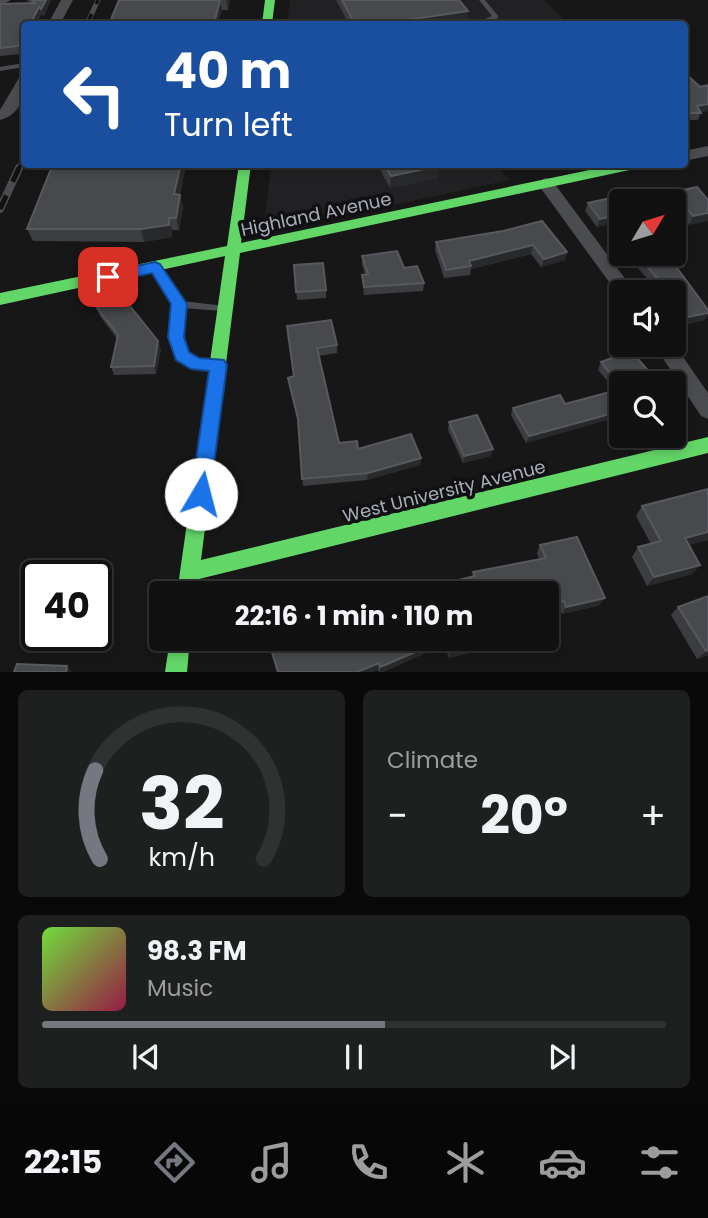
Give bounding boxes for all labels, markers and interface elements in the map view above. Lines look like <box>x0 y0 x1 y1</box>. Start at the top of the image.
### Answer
text: 40 m <box>164 37 291 105</box>
icon: left <box>49 49 140 140</box>
text: Turn left <box>164 102 293 147</box>
street label: Highland Avenue <box>238 186 394 242</box>
north arrow <box>609 189 686 266</box>
map controls <box>609 189 686 448</box>
pin <box>78 247 138 307</box>
icon: arrive <box>89 258 127 296</box>
button: sound <box>609 280 686 357</box>
button: search <box>609 371 686 448</box>
street label: West University Avenue <box>340 454 548 528</box>
position arrow <box>164 457 238 531</box>
speed limit sign: 40 <box>21 560 112 651</box>
text: 22:16 · 1 min · 110 m <box>235 598 473 634</box>
text: Climate <box>387 744 478 776</box>
text: 32 <box>139 754 224 855</box>
text: 20° <box>480 779 568 852</box>
text: − <box>387 789 408 842</box>
text: + <box>640 789 666 842</box>
text: km/h <box>148 840 215 875</box>
text: 98.3 FM <box>147 933 247 969</box>
text: Music <box>147 972 213 1004</box>
icon: previous <box>127 1038 165 1076</box>
icon: pause <box>335 1038 373 1076</box>
icon: next <box>543 1038 581 1076</box>
icon: directions <box>150 1138 199 1187</box>
icon: music <box>247 1138 296 1187</box>
icon: phone <box>344 1138 393 1187</box>
icon: climate <box>441 1138 490 1187</box>
icon: car <box>538 1138 587 1187</box>
icon: filters <box>635 1138 684 1187</box>
text: 22:15 <box>24 1139 102 1184</box>

